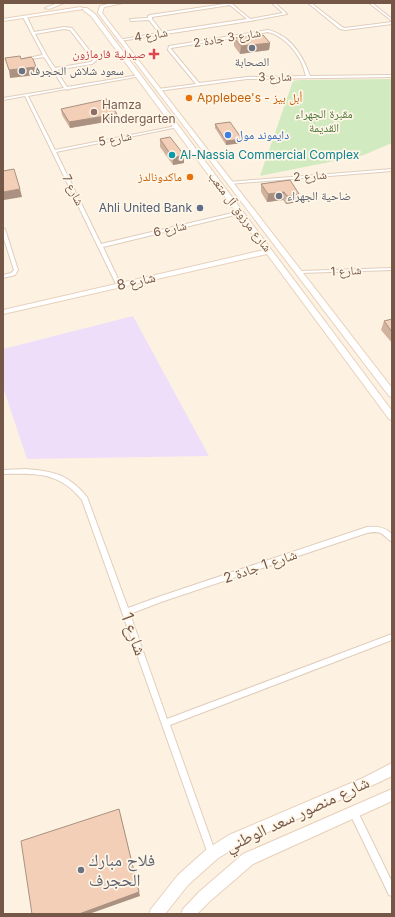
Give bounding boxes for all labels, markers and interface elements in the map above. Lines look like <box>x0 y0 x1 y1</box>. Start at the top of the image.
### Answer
street label: شارع 4 <box>133 24 169 46</box>
street label: شارع 3 جادة 2 <box>192 25 262 51</box>
marker: الصحابة <box>247 43 257 53</box>
place label: صيدلية فارمازون <box>72 46 146 61</box>
marker: صيدلية فارمازون <box>149 49 159 59</box>
place label: الصحابة <box>235 54 269 69</box>
place label: سعود شلاش الحجرف <box>30 63 124 78</box>
marker: سعود شلاش الحجرف <box>17 66 27 76</box>
street label: شارع 3 <box>258 69 292 85</box>
place label: Applebee's - أبل بيز <box>197 90 302 105</box>
marker: Applebee's - أبل بيز <box>184 93 194 103</box>
place label: Hamza Kindergarten <box>102 97 176 126</box>
park label: مقبرة الجهراء القديمة <box>295 106 353 135</box>
marker: Hamza Kindergarten <box>89 107 99 117</box>
place label: دايموند مول <box>236 127 289 142</box>
street label: شارع 5 <box>97 128 133 150</box>
marker: دايموند مول <box>223 130 233 140</box>
place label: Al-Nassia Commercial Complex <box>180 147 360 162</box>
marker: Al-Nassia Commercial Complex <box>167 150 177 160</box>
street label: شارع 2 <box>293 167 327 185</box>
place label: ماكدونالدز <box>137 169 182 184</box>
street label: شارع مرزوق آل متعب <box>205 169 275 255</box>
street label: شارع 7 <box>58 172 88 208</box>
marker: ماكدونالدز <box>185 172 195 182</box>
place label: ضاحية الجهراء <box>287 188 351 203</box>
marker: ضاحية الجهراء <box>274 191 284 201</box>
place label: Ahli United Bank <box>99 200 192 215</box>
marker: Ahli United Bank <box>195 203 205 213</box>
street label: شارع 6 <box>152 217 188 241</box>
street label: شارع 1 <box>330 262 362 280</box>
street label: شارع 8 <box>115 268 157 295</box>
street label: شارع 1 جادة 2 <box>221 545 299 588</box>
street label: شارع 1 <box>115 610 151 659</box>
street label: شارع منصور سعد الوطني <box>222 772 374 860</box>
place label: فلاح مبارك الحجرف <box>89 850 155 890</box>
marker: فلاح مبارك الحجرف <box>76 865 86 875</box>

